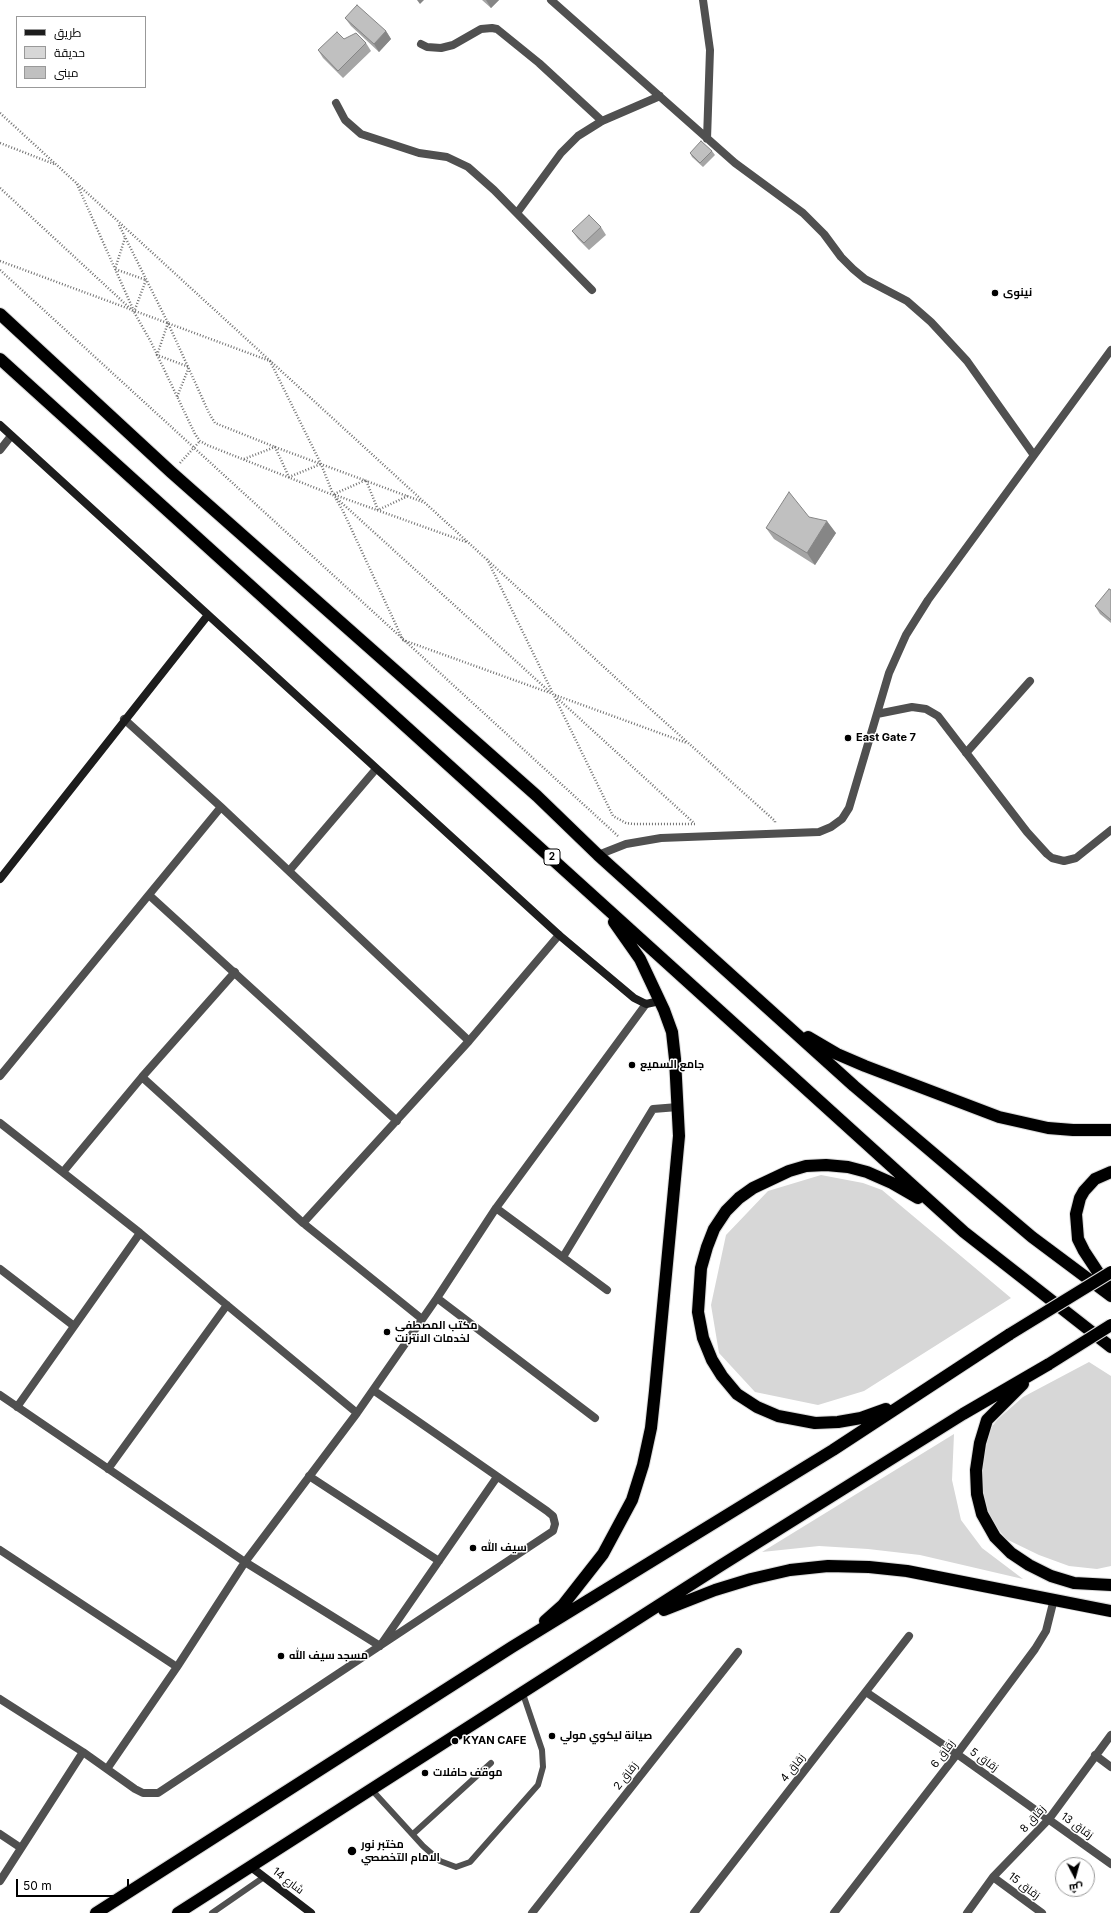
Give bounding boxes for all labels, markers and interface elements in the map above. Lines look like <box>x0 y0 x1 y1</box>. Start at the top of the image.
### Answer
legend <box>16 16 146 88</box>
text: طريق <box>54 25 81 40</box>
text: حديقة <box>54 45 85 60</box>
text: مبنى <box>54 65 79 80</box>
place label: نينوى <box>1003 286 1032 300</box>
marker: نينوى <box>990 288 1000 298</box>
place label: East Gate 7 <box>856 731 916 745</box>
marker: East Gate 7 <box>843 733 853 743</box>
road number: 2 <box>544 849 560 865</box>
place label: جامع السميع <box>640 1058 704 1072</box>
marker: جامع السميع <box>627 1060 637 1070</box>
place label: مكتب المصطفى لخدمات الانترنت <box>395 1319 478 1345</box>
marker: مكتب المصطفى لخدمات الانترنت <box>382 1327 392 1337</box>
place label: سيف الله <box>481 1541 527 1555</box>
marker: سيف الله <box>468 1543 478 1553</box>
place label: مسجد سيف الله <box>289 1649 368 1663</box>
marker: مسجد سيف الله <box>276 1651 286 1661</box>
place label: صيانة ليكوي مولي <box>560 1729 652 1743</box>
marker: صيانة ليكوي مولي <box>547 1731 557 1741</box>
place label: KYAN CAFE <box>463 1734 526 1748</box>
marker: KYAN CAFE <box>450 1736 460 1746</box>
street label: زقاق 6 <box>928 1737 958 1771</box>
street label: زقاق 5 <box>967 1745 1001 1775</box>
street label: زقاق 4 <box>778 1751 808 1785</box>
street label: زقاق 2 <box>611 1759 641 1793</box>
place label: موقف حافلات <box>433 1766 503 1780</box>
marker: موقف حافلات <box>420 1768 430 1778</box>
street label: زقاق 8 <box>1017 1803 1049 1835</box>
street label: زقاق 13 <box>1058 1810 1096 1842</box>
place label: مختبر نور الامام التخصصي <box>361 1838 440 1864</box>
marker: مختبر نور الامام التخصصي <box>346 1845 358 1857</box>
north arrow <box>1055 1857 1095 1897</box>
street label: شارع 14 <box>270 1865 306 1897</box>
street label: زقاق 15 <box>1005 1870 1043 1902</box>
scale bar <box>18 1871 131 1897</box>
text: 50 m <box>23 1878 52 1893</box>
text: ش <box>1068 1880 1084 1896</box>

